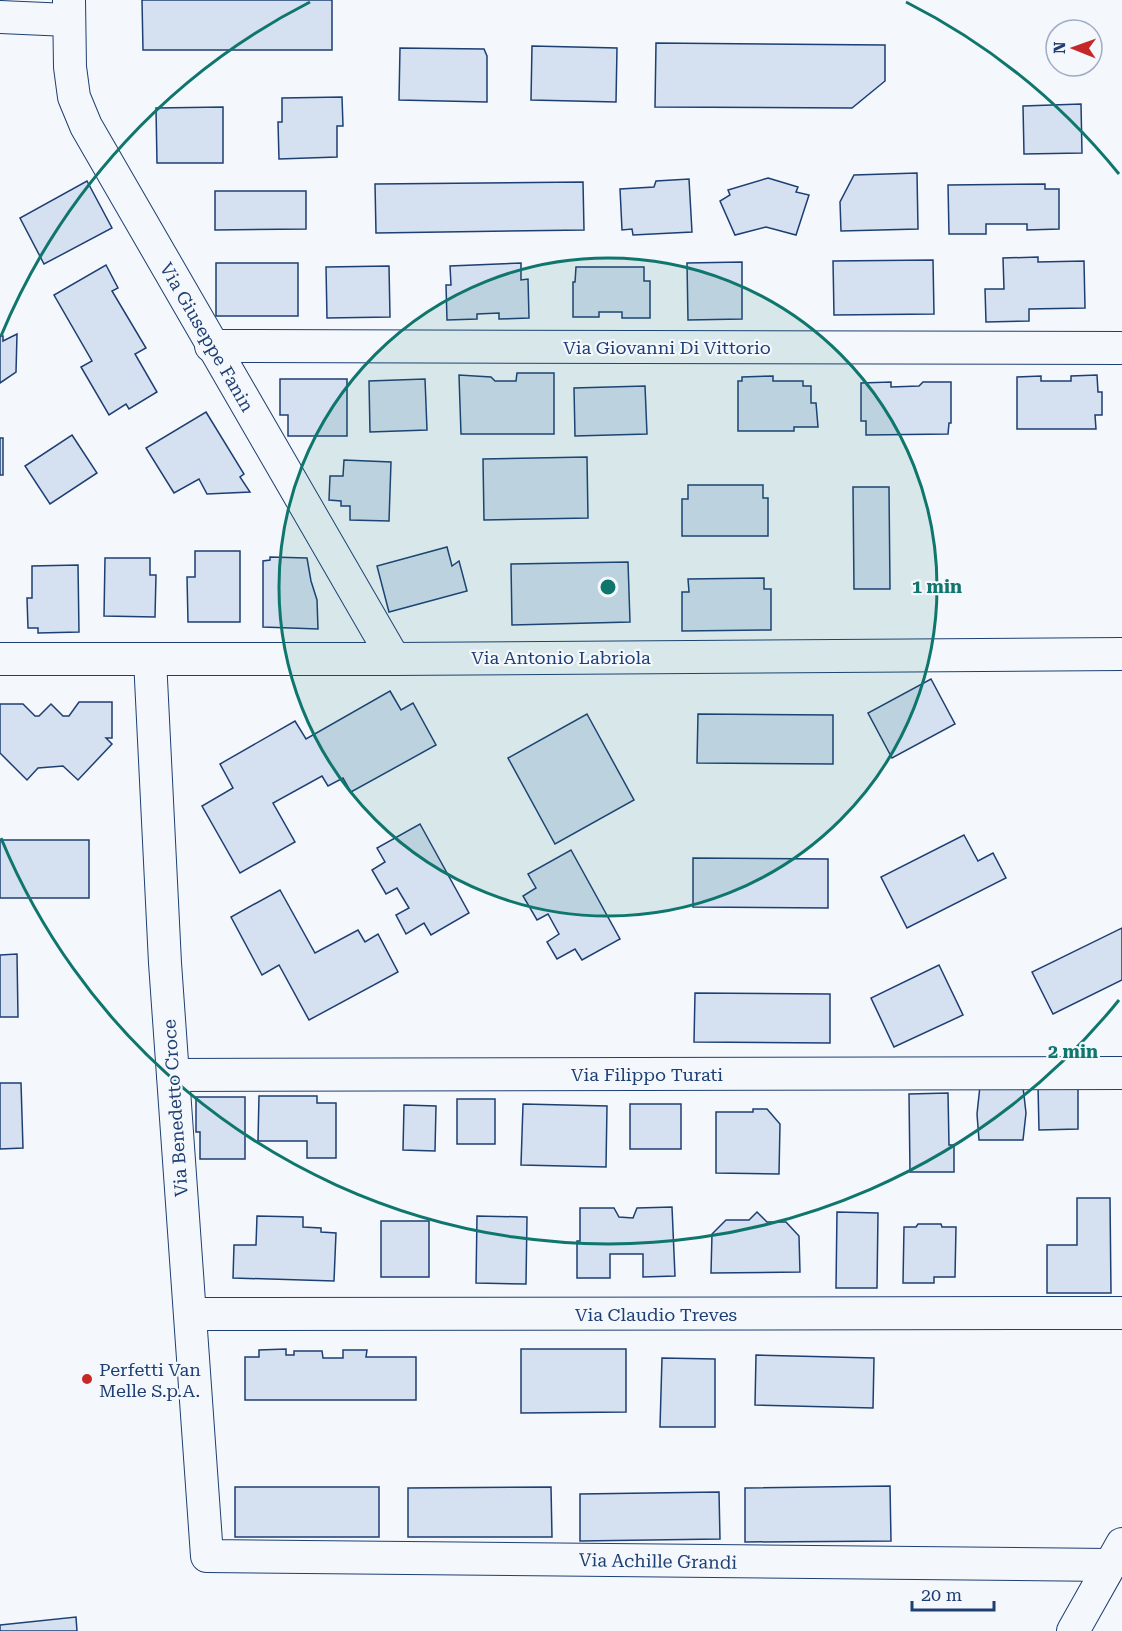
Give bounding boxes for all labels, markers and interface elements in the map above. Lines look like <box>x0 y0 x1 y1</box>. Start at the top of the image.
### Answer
north arrow <box>1044 18 1104 78</box>
text: N <box>1050 41 1069 54</box>
street label: Via Giuseppe Fanin <box>156 259 258 416</box>
street label: Via Giovanni Di Vittorio <box>563 337 771 358</box>
text: 1 min <box>912 576 962 597</box>
centre of rings <box>598 577 618 597</box>
street label: Via Antonio Labriola <box>471 647 651 668</box>
street label: Via Benedetto Croce <box>158 1018 192 1197</box>
text: 2 min <box>1048 1041 1098 1062</box>
street label: Via Filippo Turati <box>571 1064 723 1085</box>
street label: Via Claudio Treves <box>575 1304 737 1325</box>
place label: Perfetti Van Melle S.p.A. <box>99 1359 201 1401</box>
marker: Perfetti Van Melle S.p.A. <box>80 1372 94 1386</box>
street label: Via Achille Grandi <box>579 1549 738 1573</box>
scale bar <box>912 1574 994 1612</box>
text: 20 m <box>921 1584 962 1605</box>

